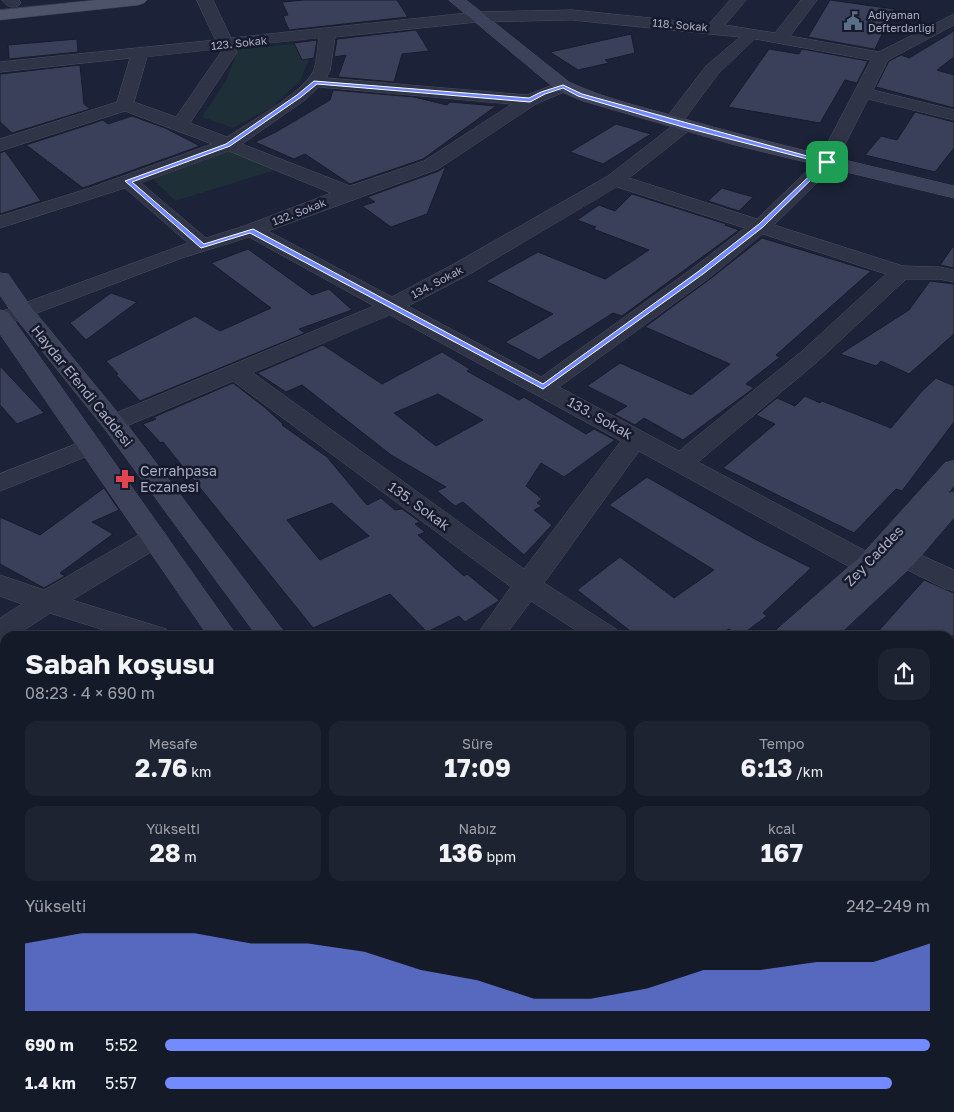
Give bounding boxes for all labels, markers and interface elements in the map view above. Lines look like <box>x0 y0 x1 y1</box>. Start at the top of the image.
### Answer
place label: Adiyaman Defterdarligi <box>868 8 935 34</box>
public building icon: Adiyaman Defterdarligi <box>842 10 864 32</box>
street label: 118. Sokak <box>652 16 708 33</box>
street label: 123. Sokak <box>210 33 268 52</box>
pin <box>806 141 848 183</box>
icon: arrive <box>813 148 841 176</box>
street label: 132. Sokak <box>270 195 327 228</box>
street label: 134. Sokak <box>409 263 465 301</box>
street label: Haydar Efendi Caddesi <box>28 322 137 450</box>
street label: 133. Sokak <box>565 393 636 442</box>
place label: Cerrahpasa Eczanesi <box>140 462 217 495</box>
pharmacy icon: Cerrahpasa Eczanesi <box>114 468 136 490</box>
street label: 135. Sokak <box>385 478 453 534</box>
street label: Zey Caddes <box>841 522 907 589</box>
text: Sabah koşusu <box>25 647 215 680</box>
button: share <box>878 648 930 700</box>
text: 08:23 · 4 × 690 m <box>25 683 155 703</box>
text: Mesafe <box>149 735 197 752</box>
text: Süre <box>462 735 493 752</box>
text: Tempo <box>759 735 804 752</box>
text: 2.76 <box>135 752 188 783</box>
text: 17:09 <box>444 752 511 783</box>
text: 6:13 <box>741 752 793 783</box>
text: km <box>188 763 211 780</box>
text: /km <box>793 763 823 780</box>
text: Yükselti <box>146 820 200 837</box>
text: Nabız <box>458 820 497 837</box>
text: kcal <box>768 820 796 837</box>
text: 28 <box>150 837 181 868</box>
text: 136 <box>439 837 483 868</box>
text: 167 <box>761 837 803 868</box>
text: m <box>181 848 197 865</box>
text: bpm <box>483 848 516 865</box>
text: Yükselti <box>25 896 86 916</box>
text: 242–249 m <box>846 896 930 916</box>
text: 690 m <box>25 1035 74 1055</box>
text: 5:52 <box>105 1035 138 1055</box>
text: 1.4 km <box>25 1073 76 1093</box>
text: 5:57 <box>105 1073 137 1093</box>

